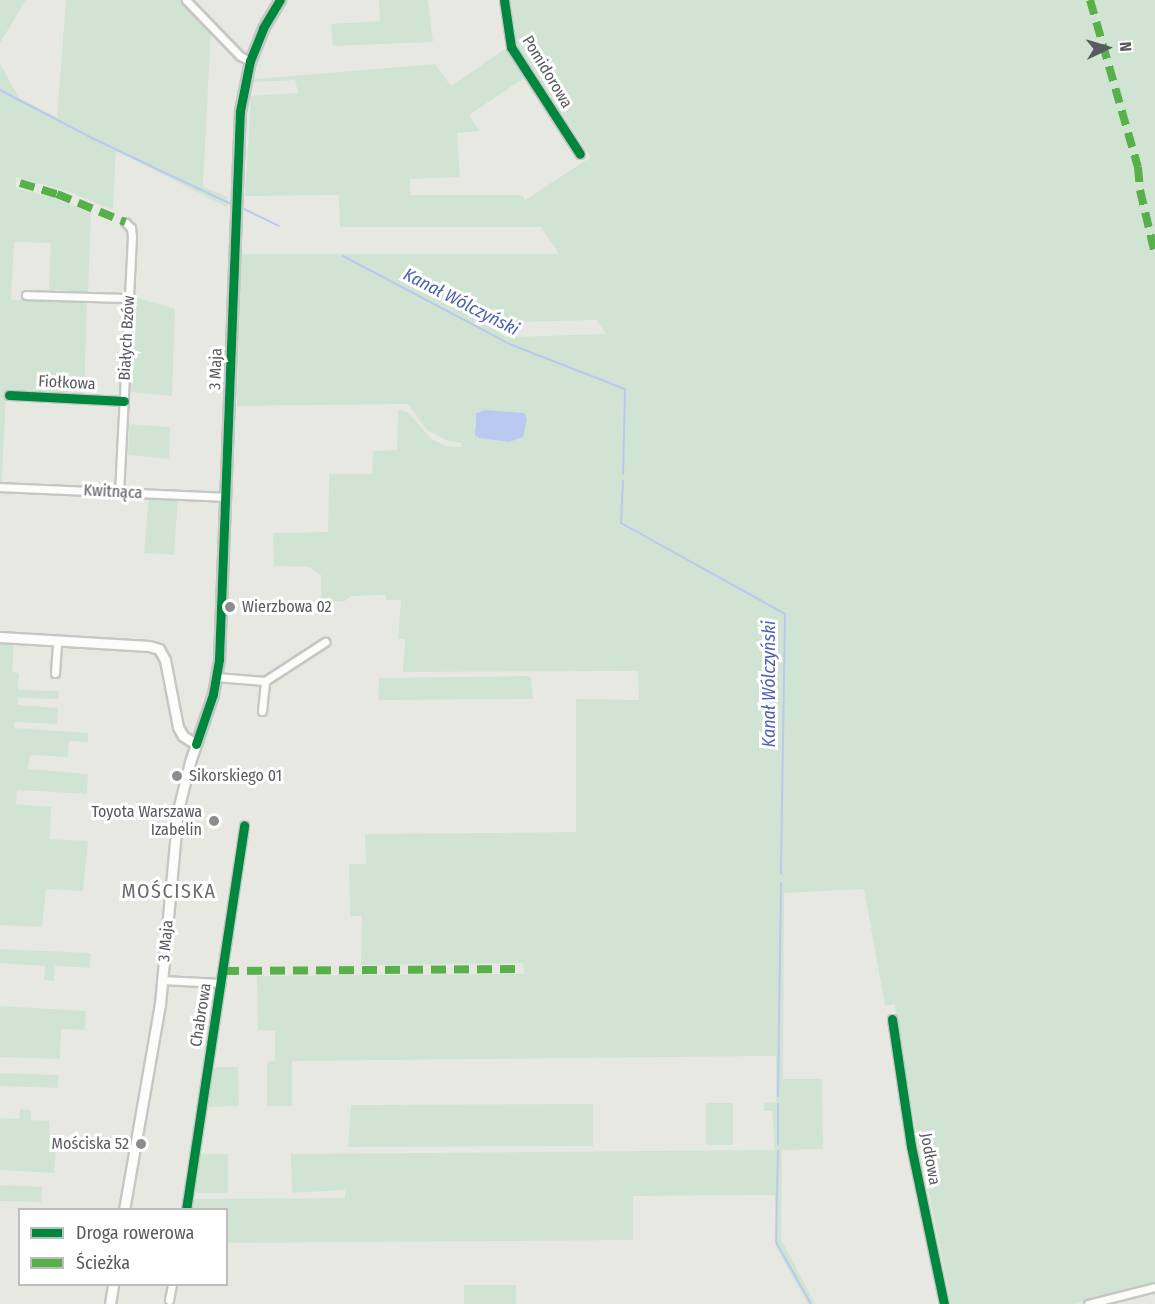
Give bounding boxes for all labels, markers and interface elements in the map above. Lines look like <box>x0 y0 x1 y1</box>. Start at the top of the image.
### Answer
north arrow <box>1077 18 1137 78</box>
street label: Pomidorowa <box>518 32 576 112</box>
text: N <box>1116 41 1135 52</box>
water label: Kanał Wólczyński <box>400 264 522 340</box>
street label: Białych Bzów <box>115 295 139 381</box>
street label: 3 Maja <box>206 348 226 390</box>
street label: Fiołkowa <box>38 372 96 394</box>
street label: Kwitnąca <box>83 481 143 503</box>
place label: Wierzbowa 02 <box>242 597 332 617</box>
marker: Wierzbowa 02 <box>223 600 237 614</box>
water label: Kanał Wólczyński <box>758 621 780 747</box>
place label: Sikorskiego 01 <box>189 766 282 786</box>
marker: Sikorskiego 01 <box>170 769 184 783</box>
place label: Toyota Warszawa Izabelin <box>91 802 202 840</box>
marker: Toyota Warszawa Izabelin <box>207 814 221 828</box>
district label: MOŚCISKA <box>122 879 216 903</box>
street label: 3 Maja <box>155 919 177 963</box>
street label: Chabrowa <box>186 982 216 1048</box>
street label: Jodłowa <box>916 1132 944 1186</box>
place label: Mościska 52 <box>52 1134 129 1154</box>
marker: Mościska 52 <box>134 1137 148 1151</box>
legend <box>18 1208 228 1286</box>
text: Droga rowerowa <box>76 1222 194 1244</box>
text: Ścieżka <box>76 1252 130 1274</box>

